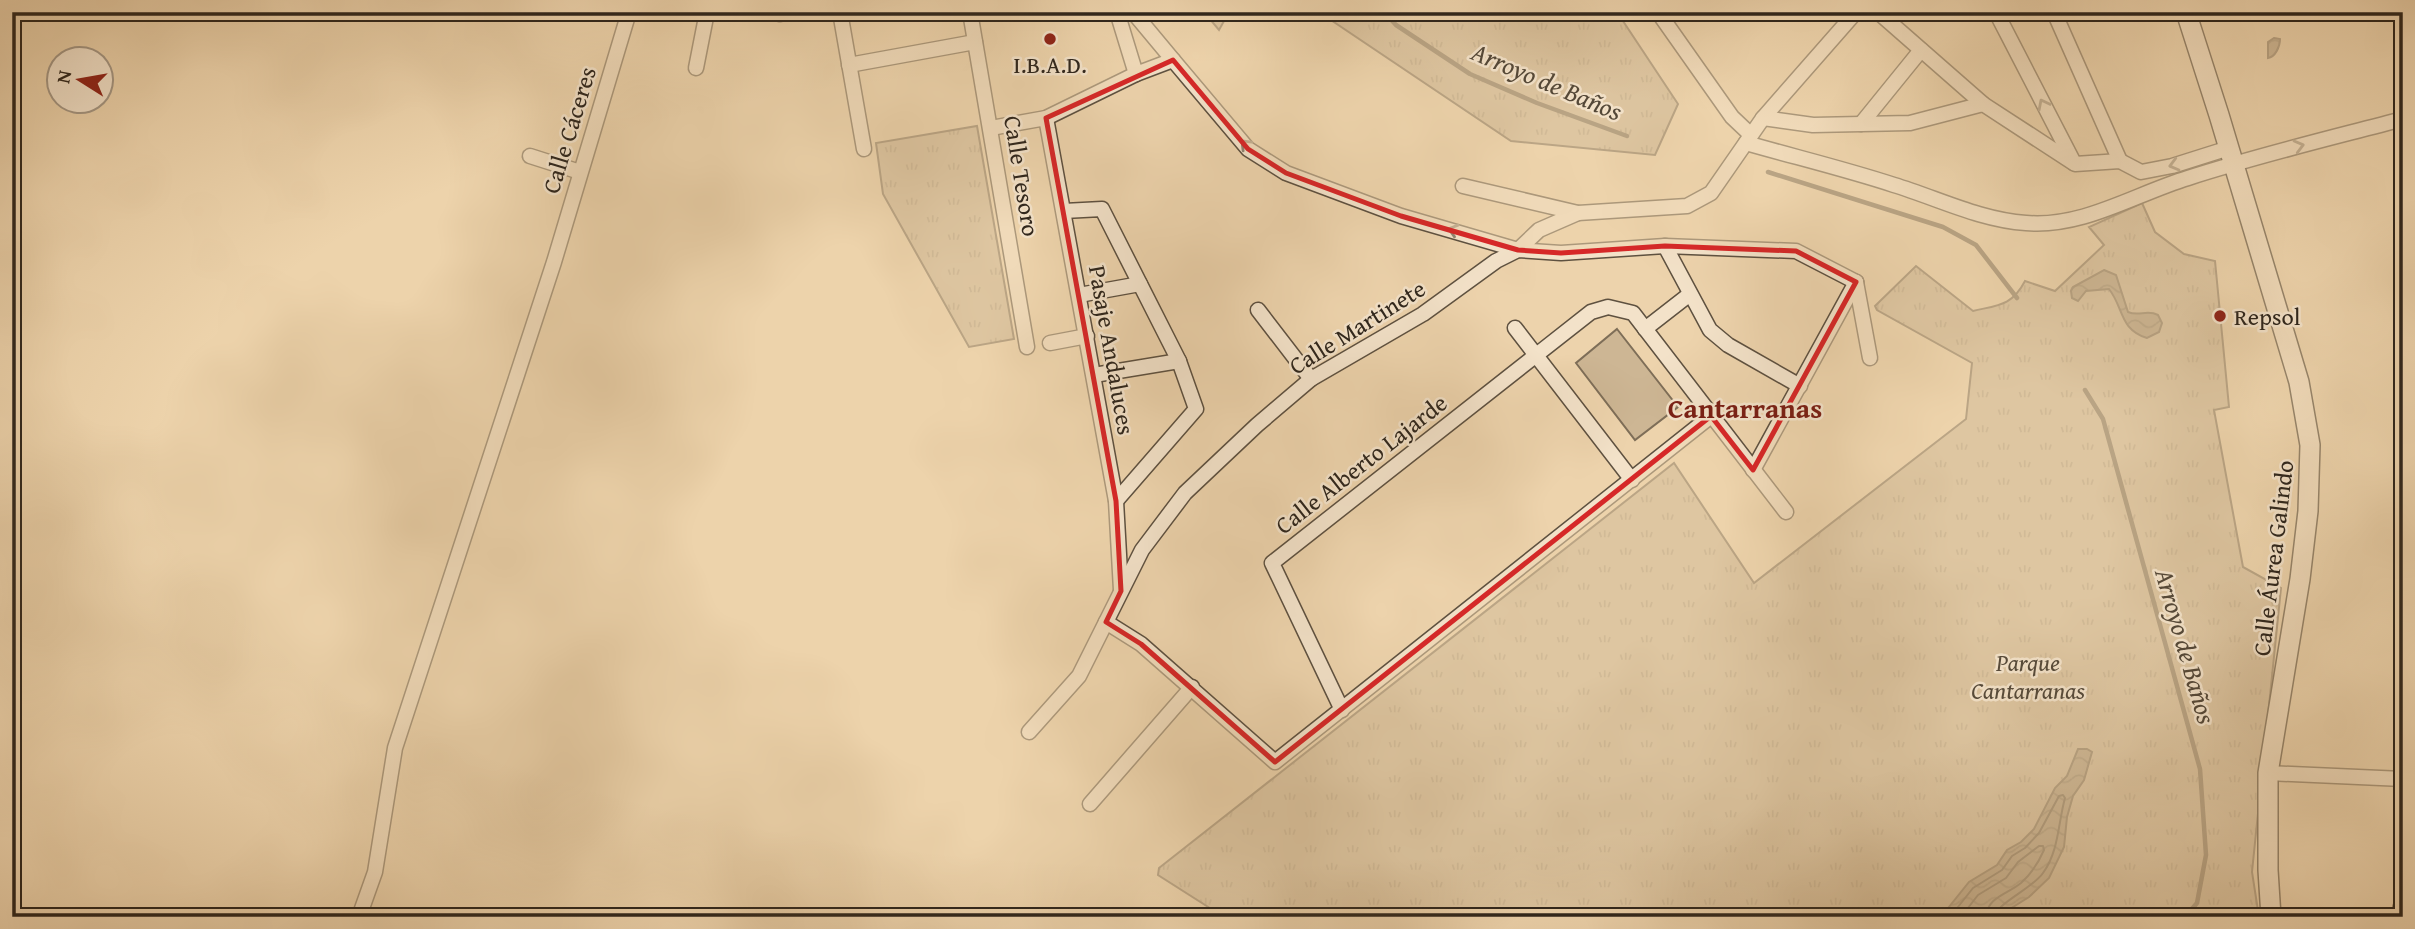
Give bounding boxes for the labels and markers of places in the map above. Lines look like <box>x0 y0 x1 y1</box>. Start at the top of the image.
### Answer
marker: I.B.A.D. <box>1042 31 1058 47</box>
place label: I.B.A.D. <box>1013 47 1087 82</box>
place label: Repsol <box>2234 299 2301 334</box>
marker: Repsol <box>2212 308 2228 324</box>

